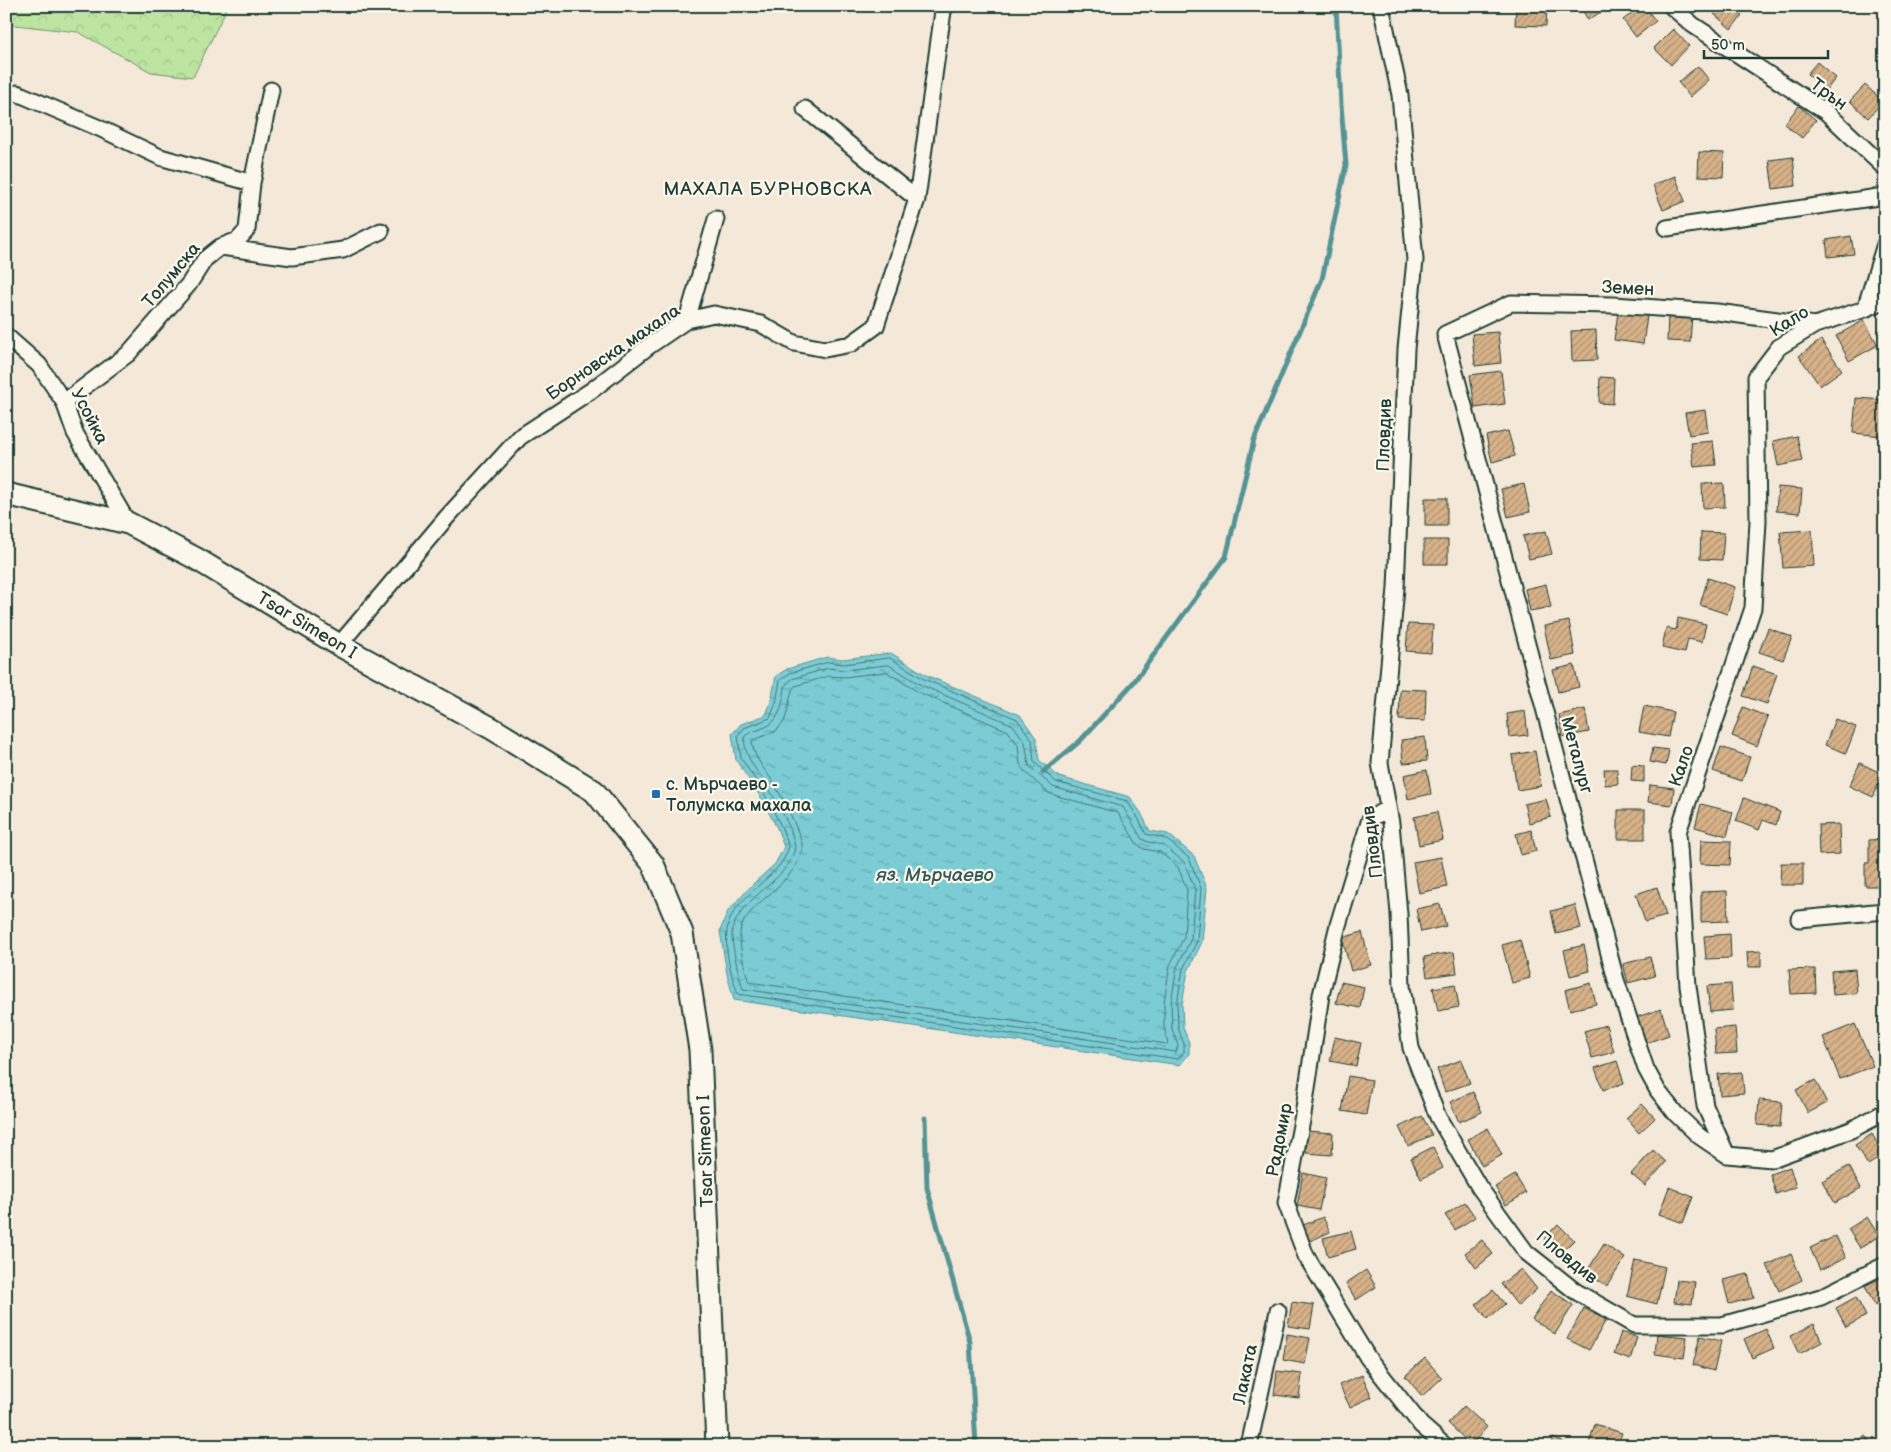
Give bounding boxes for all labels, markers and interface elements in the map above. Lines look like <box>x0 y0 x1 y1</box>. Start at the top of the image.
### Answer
scale bar <box>1704 28 1827 60</box>
text: 50 m <box>1711 36 1745 55</box>
street label: Трън <box>1806 74 1851 115</box>
district label: МАХАЛА БУРНОВСКА <box>663 178 873 201</box>
street label: Толумска <box>138 238 205 312</box>
street label: Земен <box>1601 277 1655 300</box>
street label: Борновска махала <box>542 300 684 405</box>
street label: Кало <box>1766 301 1813 341</box>
street label: Усойка <box>67 385 113 448</box>
street label: Пловдив <box>1373 398 1396 472</box>
street label: Tsar Simeon I <box>253 587 360 663</box>
street label: Металург <box>1556 714 1597 796</box>
street label: Кало <box>1665 743 1698 789</box>
place label: с. Мърчаево - Толумска махала <box>666 774 812 816</box>
marker: с. Мърчаево - Толумска махала <box>650 788 662 800</box>
street label: Пловдив <box>1358 804 1387 879</box>
water label: яз. Мърчаево <box>875 864 994 887</box>
street label: Tsar Simeon I <box>693 1094 718 1208</box>
street label: Радомир <box>1262 1102 1297 1179</box>
street label: Пловдив <box>1532 1226 1602 1289</box>
street label: Лаката <box>1229 1342 1262 1407</box>

